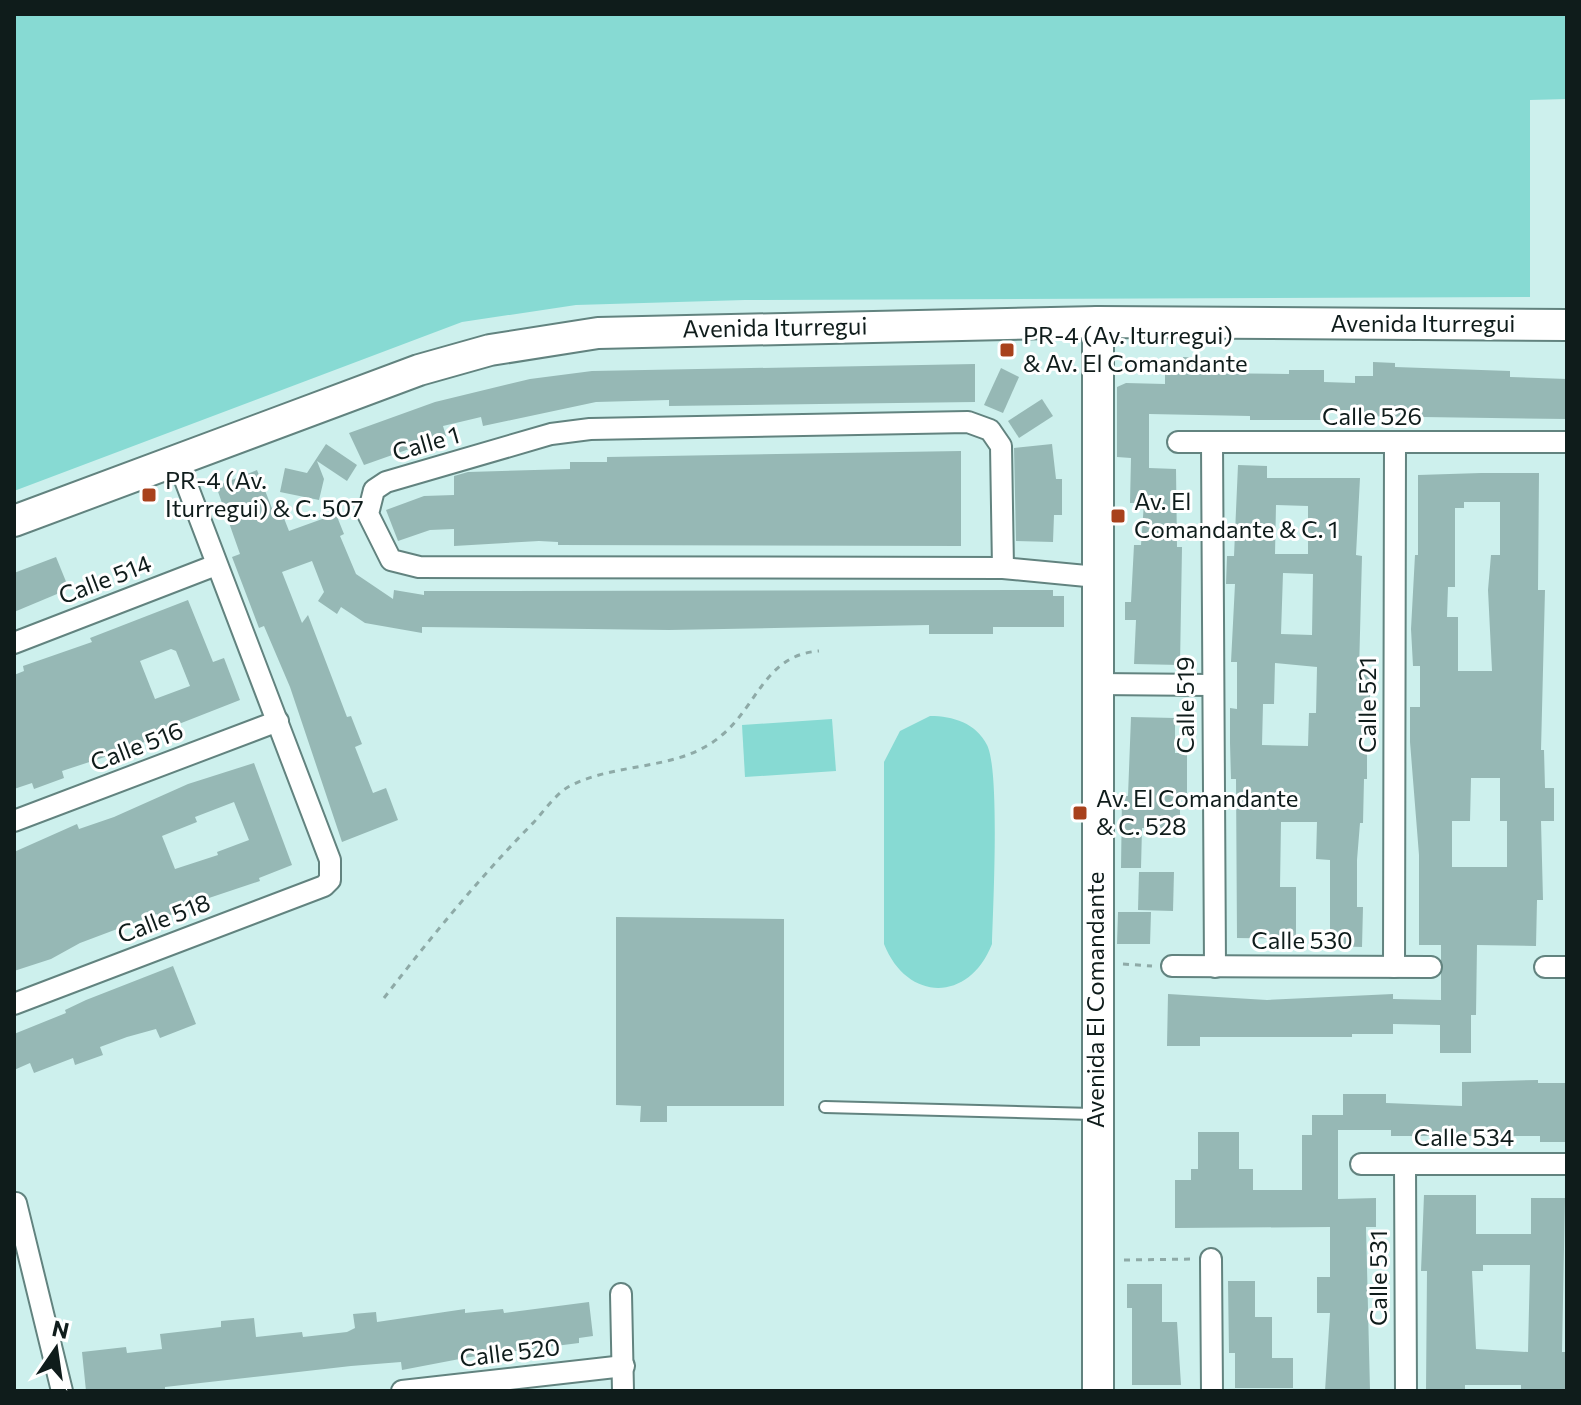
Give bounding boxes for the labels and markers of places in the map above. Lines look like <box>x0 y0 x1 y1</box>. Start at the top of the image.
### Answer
place label: PR-4 (Av. Iturregui) & Av. El Comandante <box>1023 320 1248 377</box>
marker: PR-4 (Av. Iturregui) & Av. El Comandante <box>998 341 1016 359</box>
place label: PR-4 (Av. Iturregui) & C. 507 <box>165 465 364 522</box>
marker: PR-4 (Av. Iturregui) & C. 507 <box>140 486 158 504</box>
place label: Av. El Comandante & C. 1 <box>1134 486 1338 543</box>
marker: Av. El Comandante & C. 1 <box>1109 507 1127 525</box>
place label: Av. El Comandante & C. 528 <box>1096 783 1299 840</box>
marker: Av. El Comandante & C. 528 <box>1071 804 1089 822</box>

